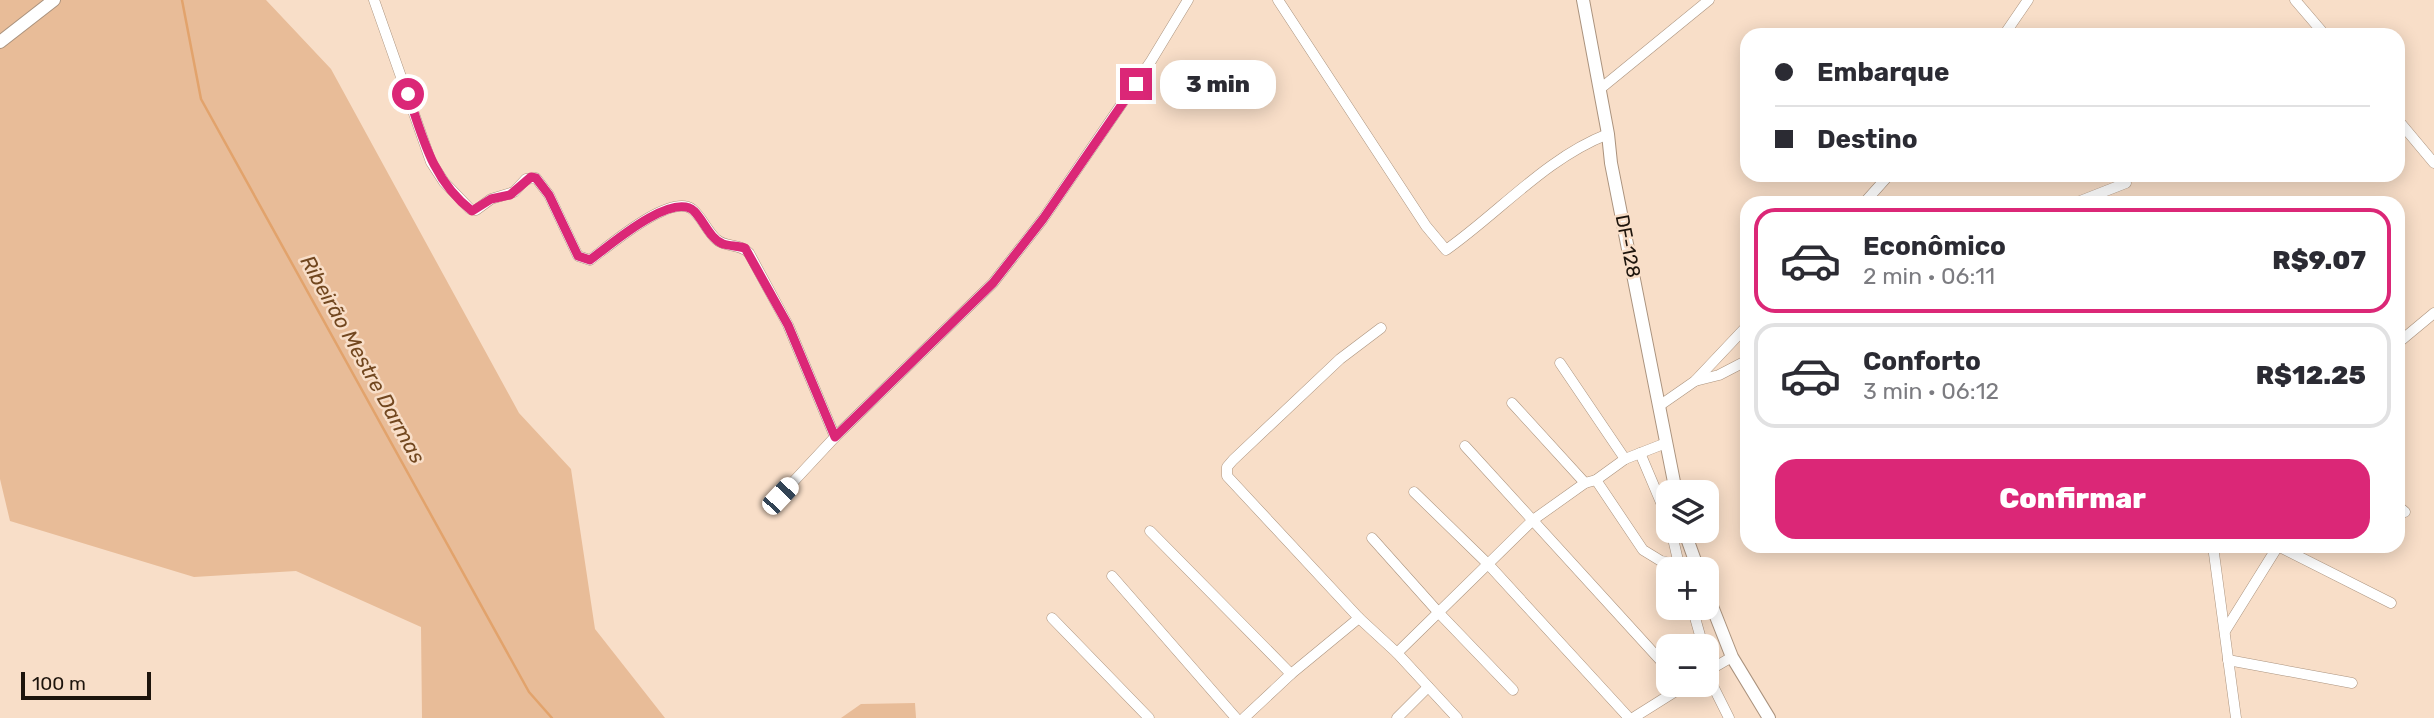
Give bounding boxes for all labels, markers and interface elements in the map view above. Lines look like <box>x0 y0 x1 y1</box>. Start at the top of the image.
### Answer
text: Embarque <box>1817 57 1949 88</box>
callout: 3 min <box>1160 60 1276 108</box>
route end <box>1120 68 1152 100</box>
text: 3 min <box>1186 70 1250 98</box>
route start <box>392 78 424 110</box>
text: Destino <box>1817 124 1918 155</box>
street label: DF-128 <box>1611 212 1645 280</box>
icon: car <box>1779 229 1842 292</box>
text: Econômico <box>1863 231 2006 262</box>
text: R$9.07 <box>2272 245 2366 276</box>
water label: Ribeirão Mestre Darmas <box>295 250 431 468</box>
text: 2 min · 06:11 <box>1863 262 1995 290</box>
icon: car <box>1779 344 1842 407</box>
text: Conforto <box>1863 346 1981 377</box>
text: R$12.25 <box>2256 360 2366 391</box>
text: 3 min · 06:12 <box>1863 377 1999 405</box>
button: Confirmar <box>1775 459 2370 539</box>
car <box>758 473 803 519</box>
map controls <box>1656 480 1719 697</box>
button: layers <box>1656 480 1719 543</box>
button: + <box>1656 557 1719 620</box>
button: − <box>1656 634 1719 697</box>
scale bar <box>21 669 150 701</box>
text: 100 m <box>32 672 86 695</box>

